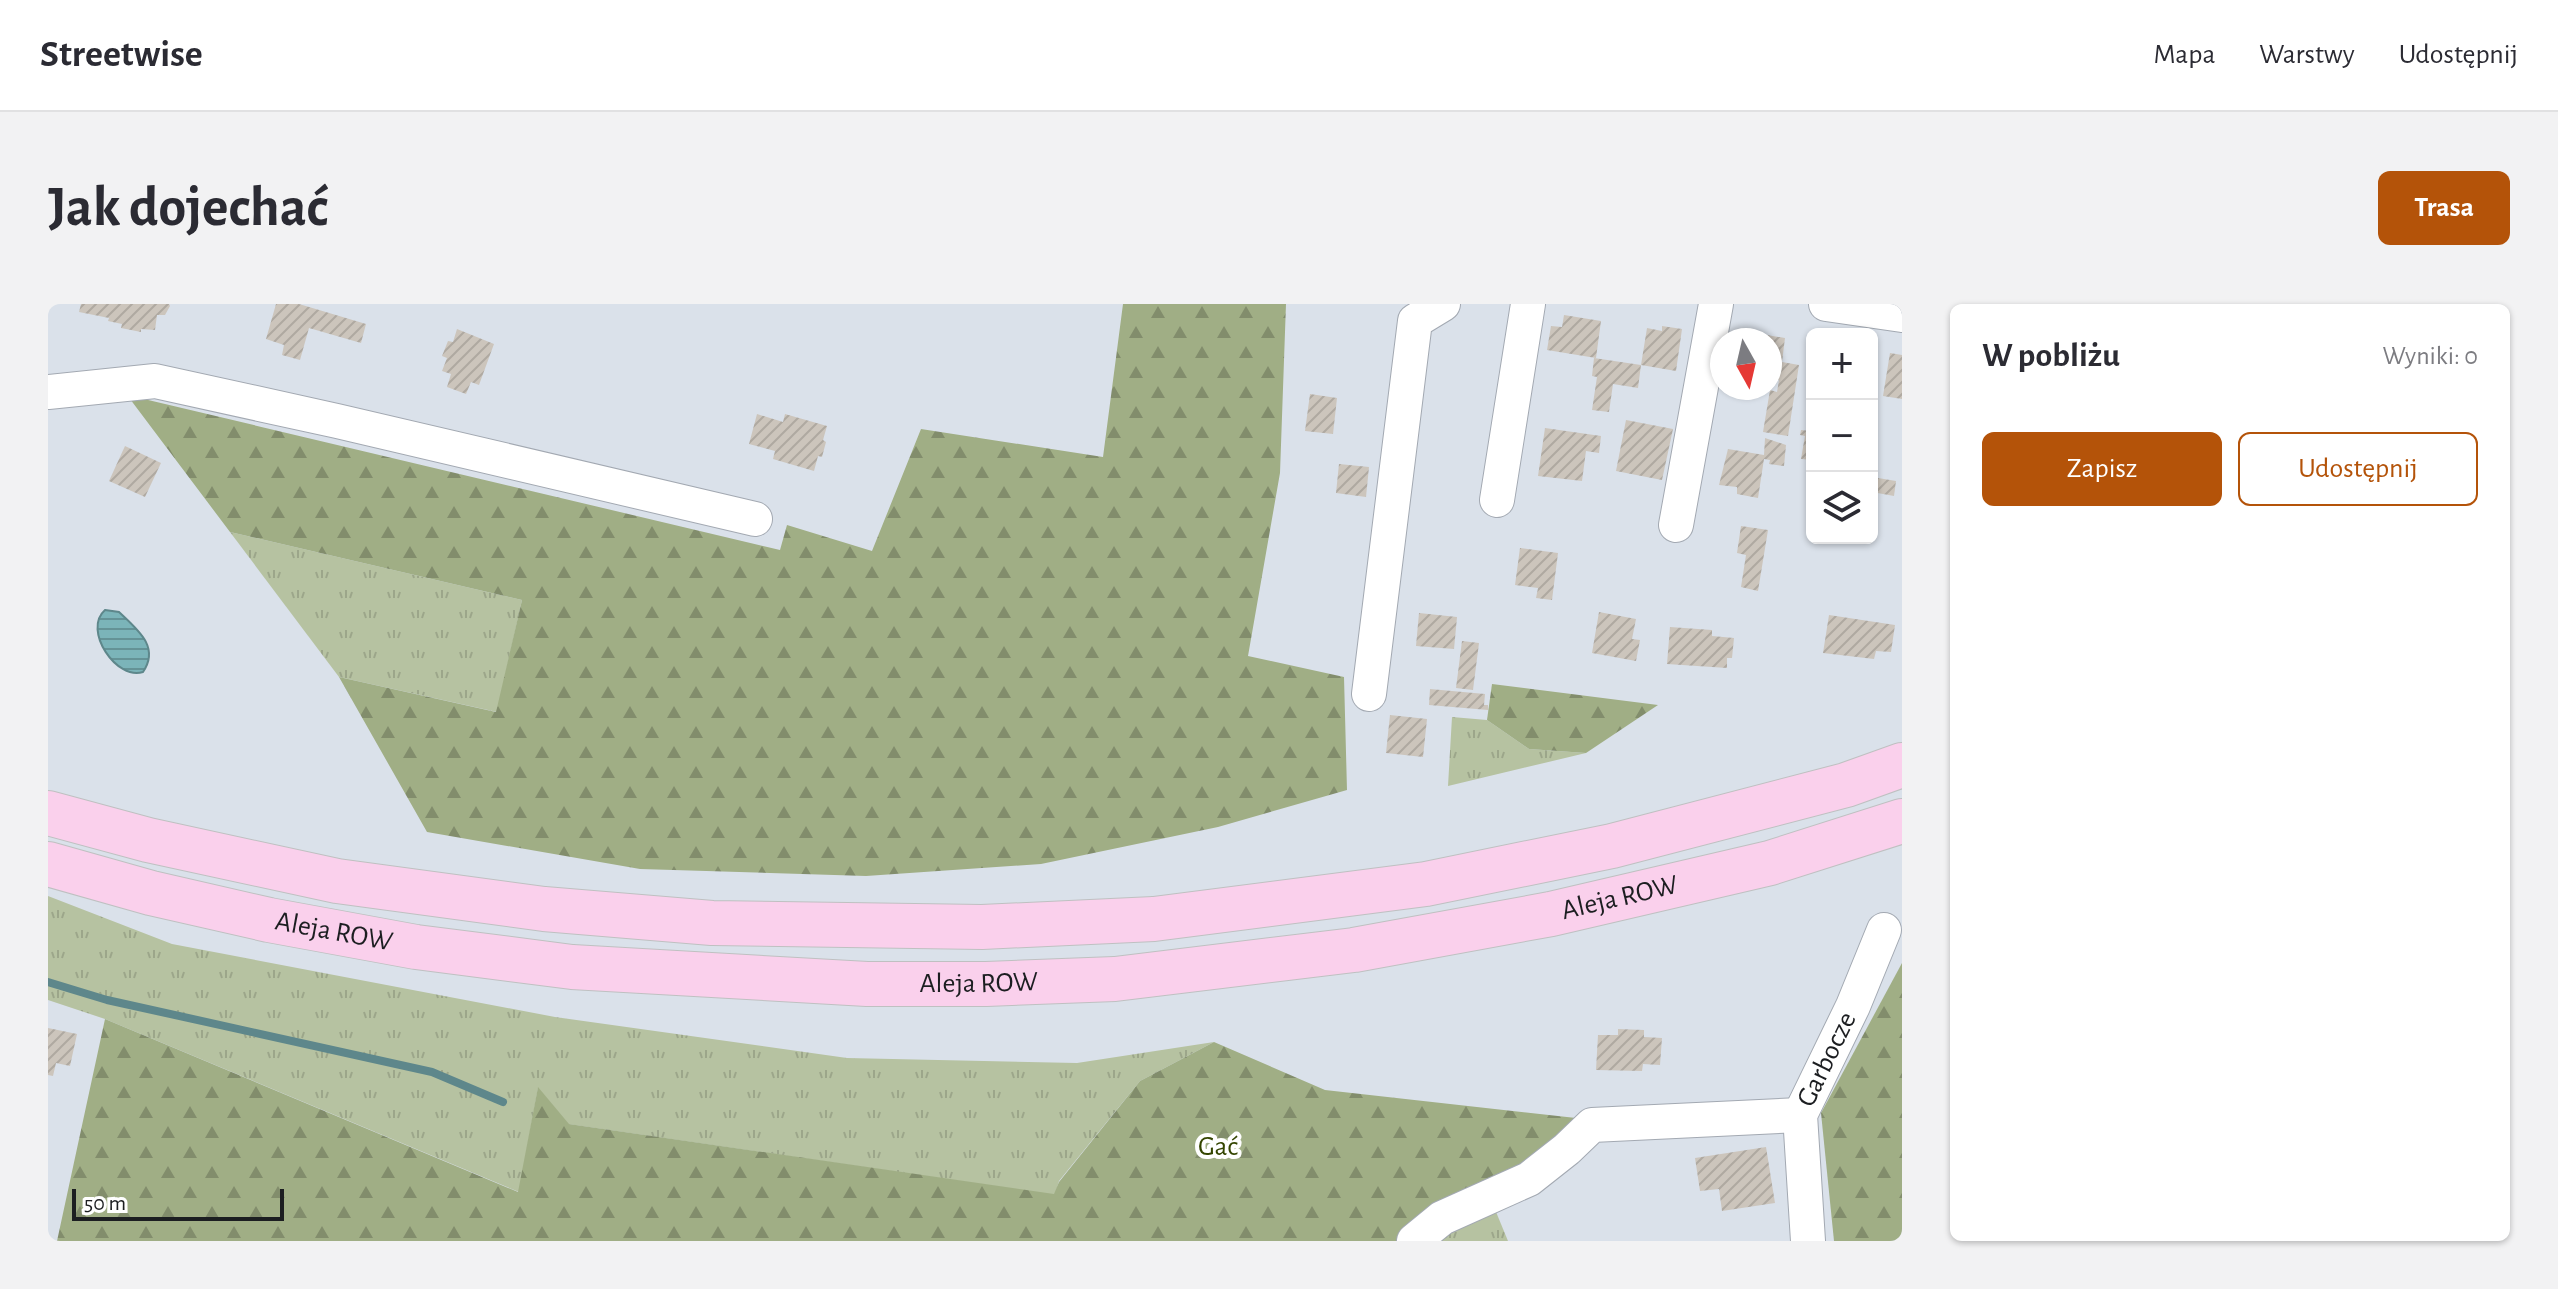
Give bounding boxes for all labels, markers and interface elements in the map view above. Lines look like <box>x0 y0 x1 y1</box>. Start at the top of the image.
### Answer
text: Streetwise <box>40 36 203 74</box>
text: Mapa <box>2153 41 2215 69</box>
text: Warstwy <box>2259 41 2355 69</box>
text: Udostępnij <box>2399 41 2518 69</box>
button: Trasa <box>2378 171 2510 245</box>
text: Jak dojechać <box>48 180 328 236</box>
north arrow <box>1710 328 1782 400</box>
map controls <box>1806 328 1878 544</box>
button: + <box>1806 328 1878 400</box>
text: W pobliżu <box>1982 339 2120 373</box>
text: Wyniki: 0 <box>2382 343 2478 369</box>
button: − <box>1806 400 1878 472</box>
button: Zapisz <box>1982 432 2222 506</box>
button: Udostępnij <box>2238 432 2478 506</box>
button: layers <box>1806 472 1878 544</box>
street label: Aleja ROW <box>1559 871 1681 925</box>
street label: Aleja ROW <box>273 907 395 956</box>
street label: Aleja ROW <box>919 968 1039 998</box>
street label: Garbocze <box>1792 1008 1862 1111</box>
park label: Gać <box>1198 1133 1238 1161</box>
scale bar <box>72 1185 284 1221</box>
text: 50 m <box>84 1192 126 1214</box>

